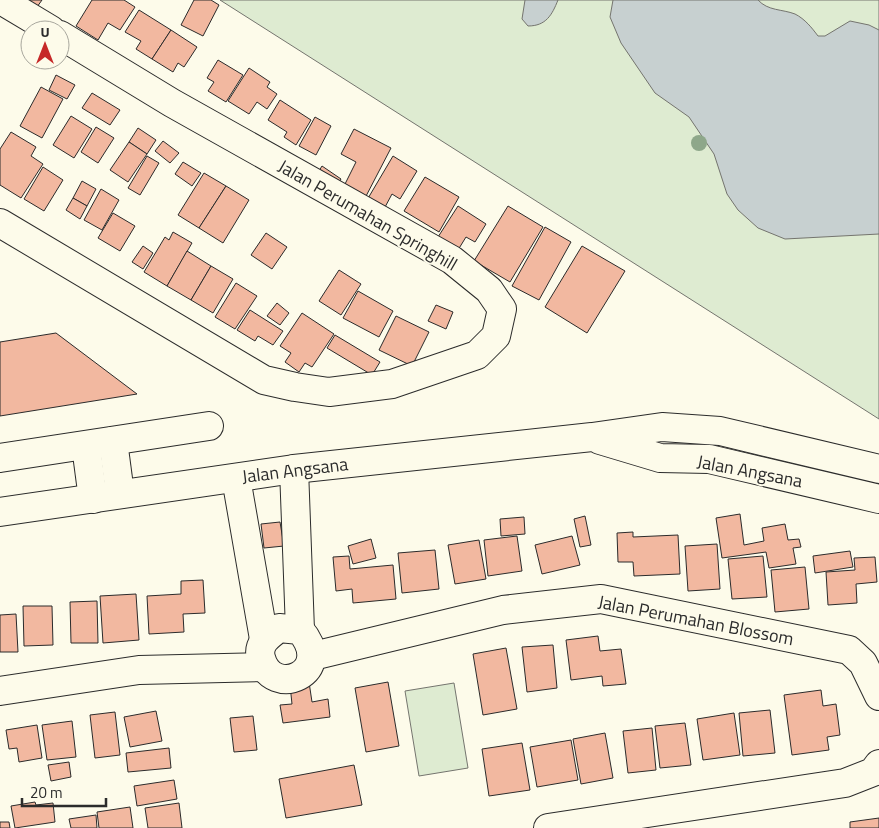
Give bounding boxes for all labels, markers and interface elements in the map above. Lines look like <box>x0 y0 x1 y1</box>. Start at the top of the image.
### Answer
north arrow <box>20 20 70 70</box>
text: U <box>40 21 50 42</box>
street label: Jalan Perumahan Springhill <box>273 153 463 277</box>
street label: Jalan Angsana <box>695 448 805 494</box>
street label: Jalan Angsana <box>240 450 350 490</box>
street label: Jalan Perumahan Blossom <box>596 588 796 652</box>
scale bar <box>22 776 106 808</box>
text: 20 m <box>30 781 63 804</box>

